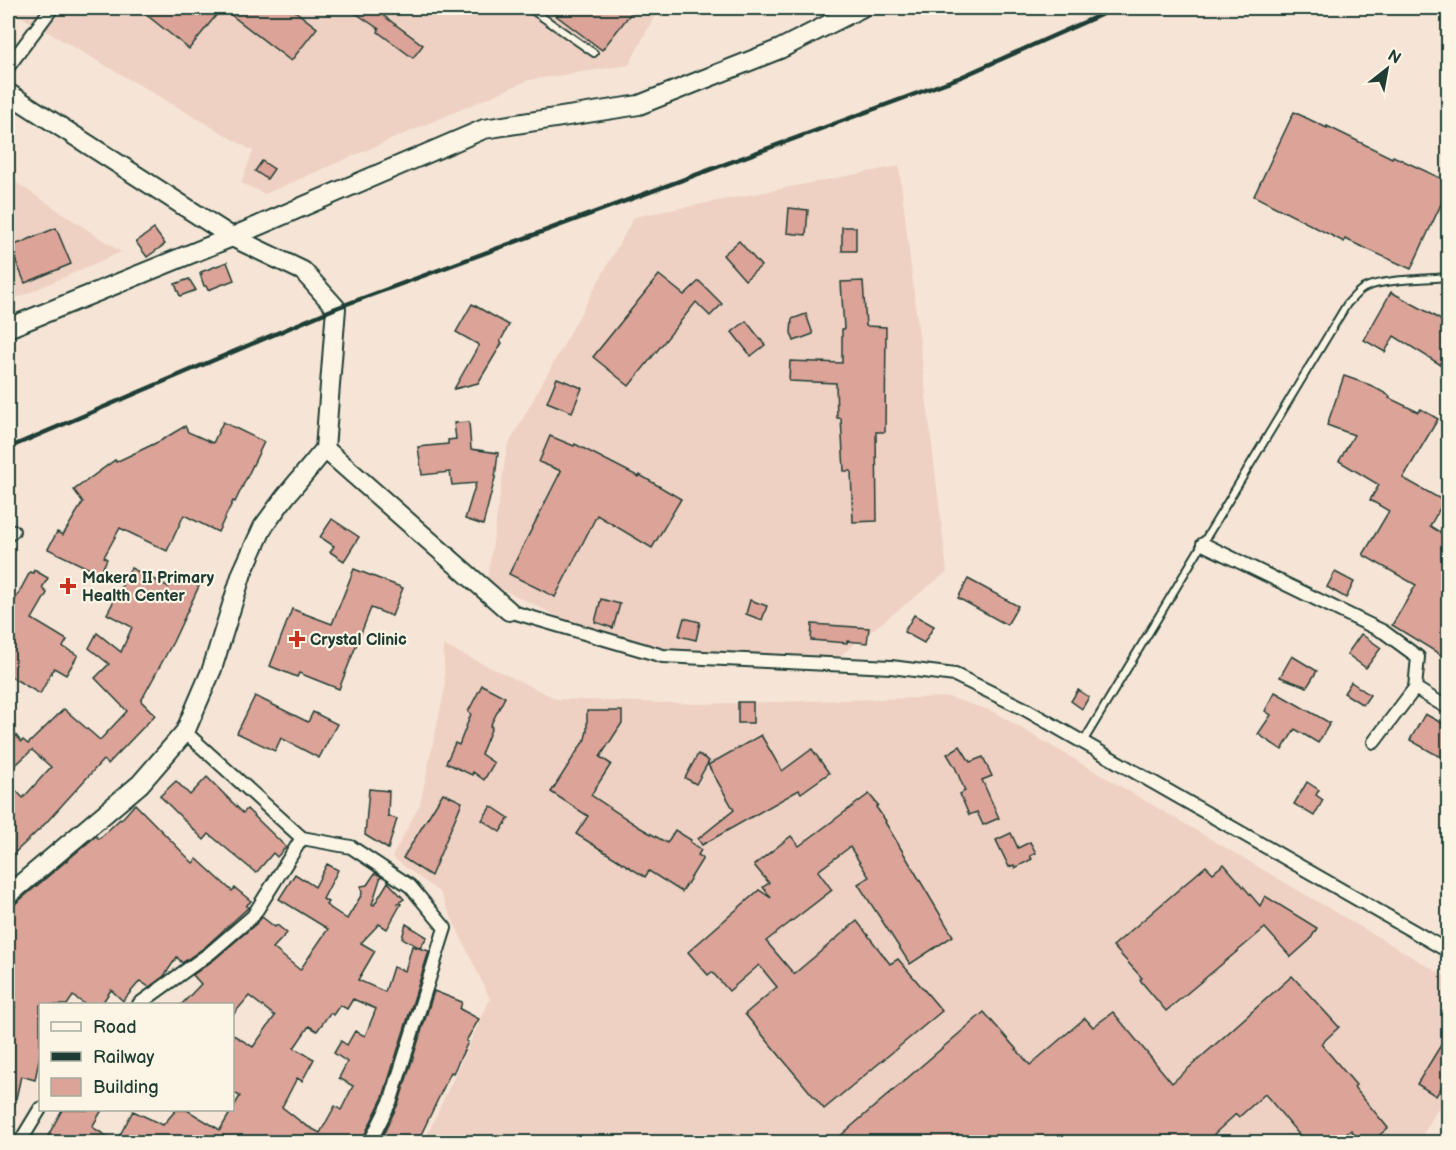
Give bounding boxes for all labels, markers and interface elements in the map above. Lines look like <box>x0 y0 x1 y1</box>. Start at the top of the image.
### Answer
north arrow <box>1357 39 1417 99</box>
text: N <box>1384 46 1404 69</box>
place label: Makera II Primary Health Center <box>82 569 215 606</box>
marker: Makera II Primary Health Center <box>59 577 77 595</box>
marker: Crystal Clinic <box>288 630 306 648</box>
place label: Crystal Clinic <box>310 631 407 650</box>
legend <box>39 1003 234 1111</box>
text: Road <box>93 1017 137 1038</box>
text: Railway <box>93 1047 155 1068</box>
text: Building <box>93 1077 159 1098</box>

